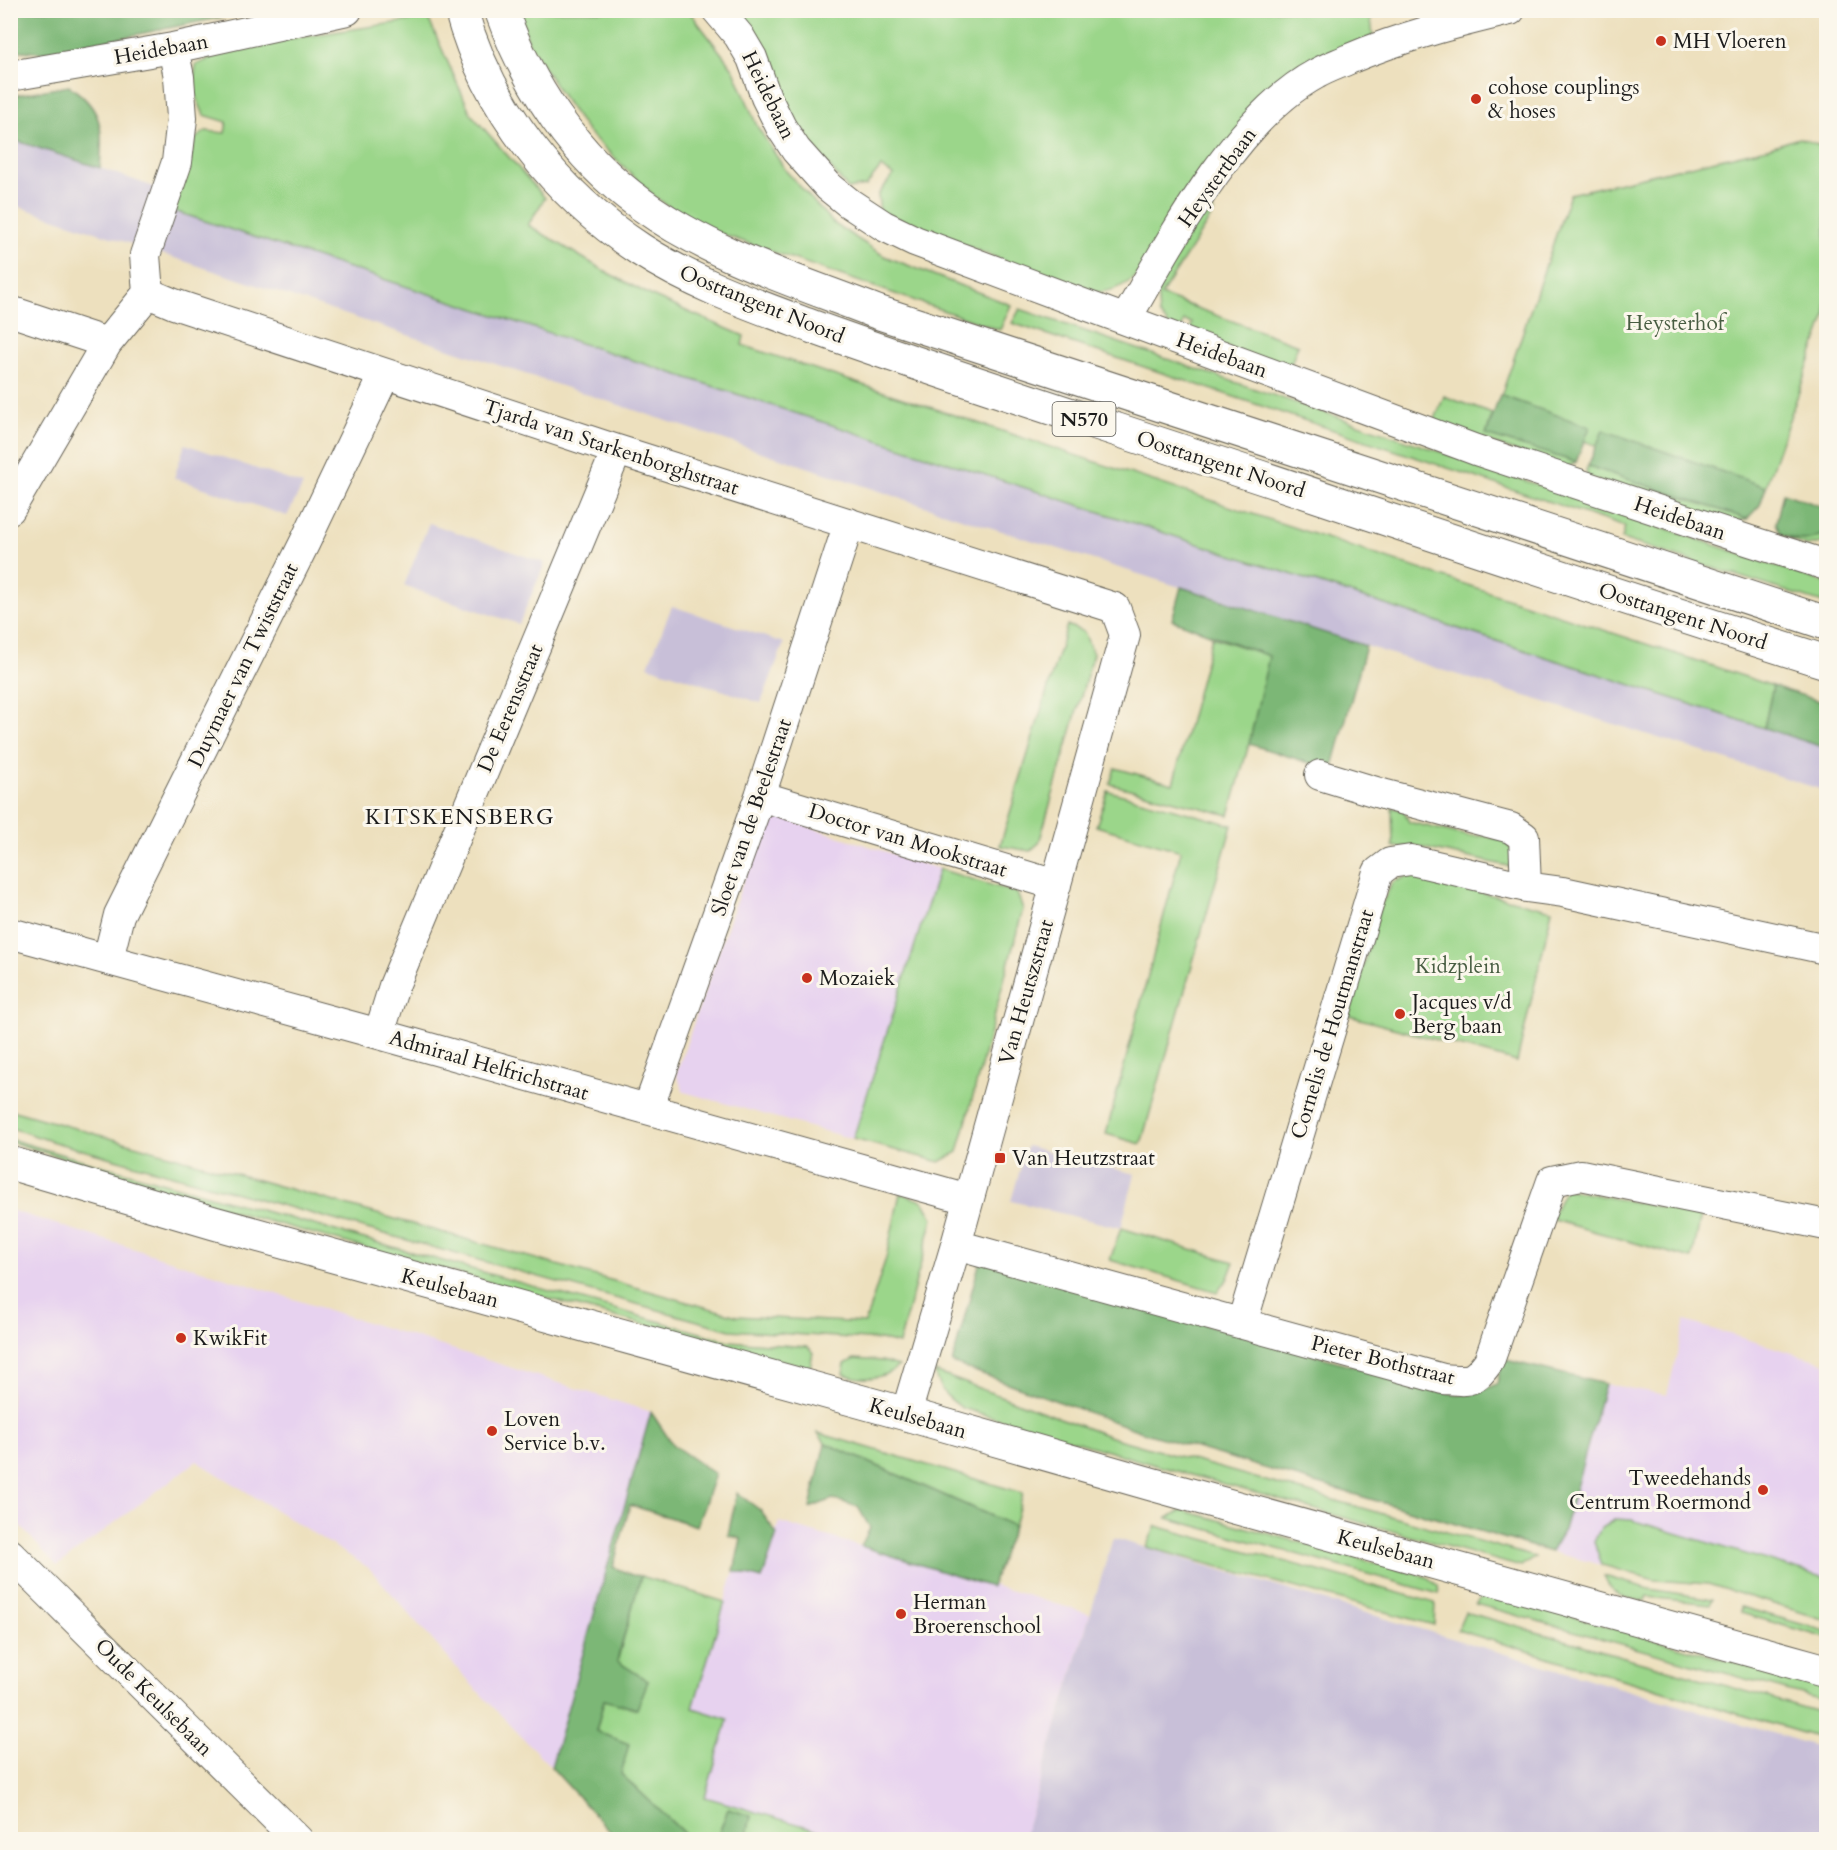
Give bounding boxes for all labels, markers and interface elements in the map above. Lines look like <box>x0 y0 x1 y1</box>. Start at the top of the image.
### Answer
street label: Heidebaan <box>112 27 210 72</box>
place label: MH Vloeren <box>1673 27 1787 56</box>
marker: MH Vloeren <box>1654 34 1668 48</box>
street label: Heidebaan <box>735 46 802 144</box>
place label: cohose couplings & hoses <box>1488 73 1640 126</box>
marker: cohose couplings & hoses <box>1469 92 1483 106</box>
street label: Heystertbaan <box>1171 121 1264 233</box>
street label: Oosttangent Noord <box>675 258 849 351</box>
park label: Heysterhof <box>1626 309 1728 338</box>
street label: Heidebaan <box>1172 326 1272 385</box>
street label: Tjarda van Starkenborghstraat <box>479 392 743 503</box>
road number: N570 <box>1052 402 1116 436</box>
street label: Oosttangent Noord <box>1133 424 1309 505</box>
street label: Heidebaan <box>1630 489 1730 548</box>
street label: Duymaer van Twiststraat <box>181 558 306 772</box>
street label: Oosttangent Noord <box>1595 576 1771 657</box>
street label: De Eerensstraat <box>470 639 551 777</box>
street label: Sloet van de Beelestraat <box>704 714 799 920</box>
street label: Doctor van Mookstraat <box>805 796 1011 885</box>
district label: KITSKENSBERG <box>365 802 555 832</box>
street label: Cornelis de Houtmanstraat <box>1284 905 1381 1143</box>
street label: Van Heutszstraat <box>992 916 1061 1068</box>
park label: Kidzplein <box>1415 952 1501 981</box>
place label: Mozaiek <box>819 964 896 993</box>
marker: Mozaiek <box>800 971 814 985</box>
place label: Jacques v/d Berg baan <box>1409 988 1511 1041</box>
marker: Jacques v/d Berg baan <box>1393 1007 1407 1021</box>
street label: Admiraal Helfrichstraat <box>386 1023 592 1108</box>
place label: Van Heutzstraat <box>1012 1144 1155 1173</box>
marker: Van Heutzstraat <box>993 1151 1007 1165</box>
street label: Keulsebaan <box>398 1262 502 1315</box>
place label: KwikFit <box>193 1324 267 1353</box>
street label: Pieter Bothstraat <box>1308 1329 1458 1392</box>
marker: KwikFit <box>174 1331 188 1345</box>
street label: Keulsebaan <box>866 1391 970 1446</box>
place label: Loven Service b.v. <box>504 1405 606 1458</box>
marker: Loven Service b.v. <box>485 1424 499 1438</box>
place label: Tweedehands Centrum Roermond <box>1569 1464 1751 1517</box>
marker: Tweedehands Centrum Roermond <box>1756 1483 1770 1497</box>
street label: Keulsebaan <box>1334 1523 1438 1576</box>
place label: Herman Broerenschool <box>913 1588 1041 1641</box>
marker: Herman Broerenschool <box>894 1607 908 1621</box>
street label: Oude Keulsebaan <box>88 1632 219 1763</box>

